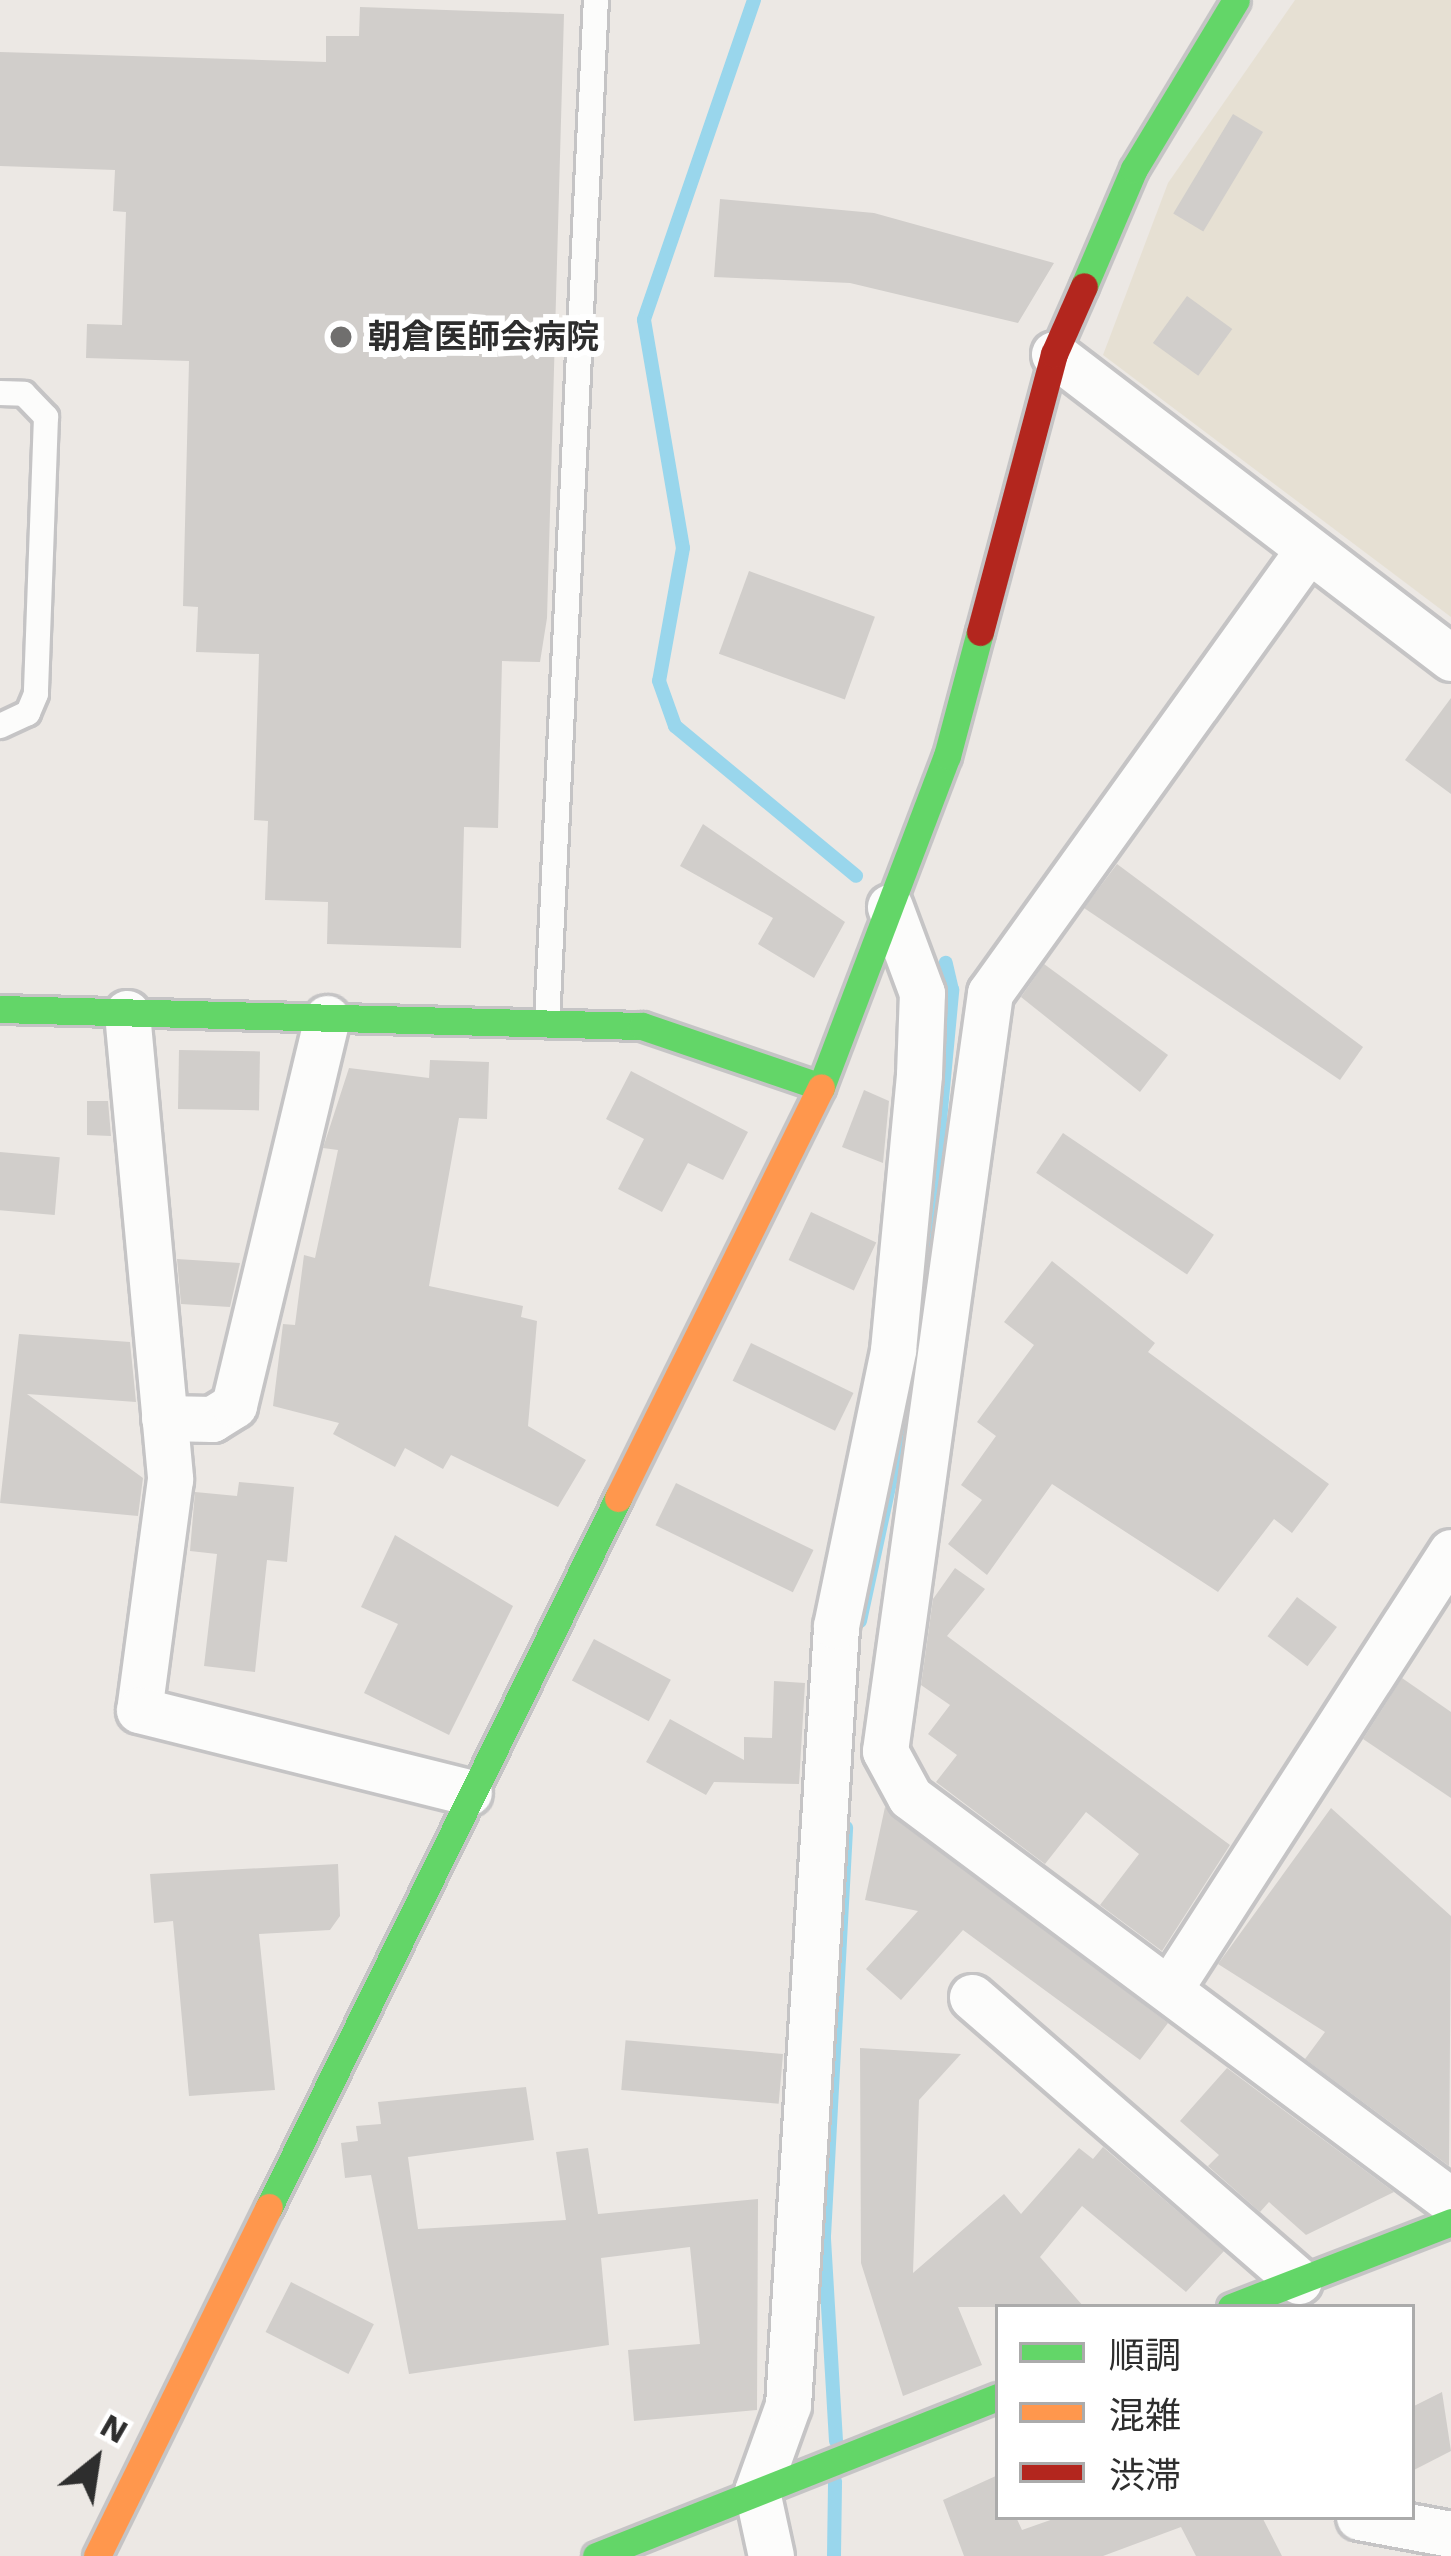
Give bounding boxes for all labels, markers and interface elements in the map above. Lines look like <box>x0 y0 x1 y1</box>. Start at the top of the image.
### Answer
place label: 朝倉医師会病院 <box>368 317 599 357</box>
marker: 朝倉医師会病院 <box>325 321 357 353</box>
legend <box>995 2304 1415 2520</box>
text: 順調 <box>1109 2335 1181 2377</box>
text: 混雑 <box>1109 2395 1181 2437</box>
north arrow <box>36 2400 156 2520</box>
text: N <box>94 2405 135 2451</box>
text: 渋滞 <box>1109 2455 1181 2497</box>

